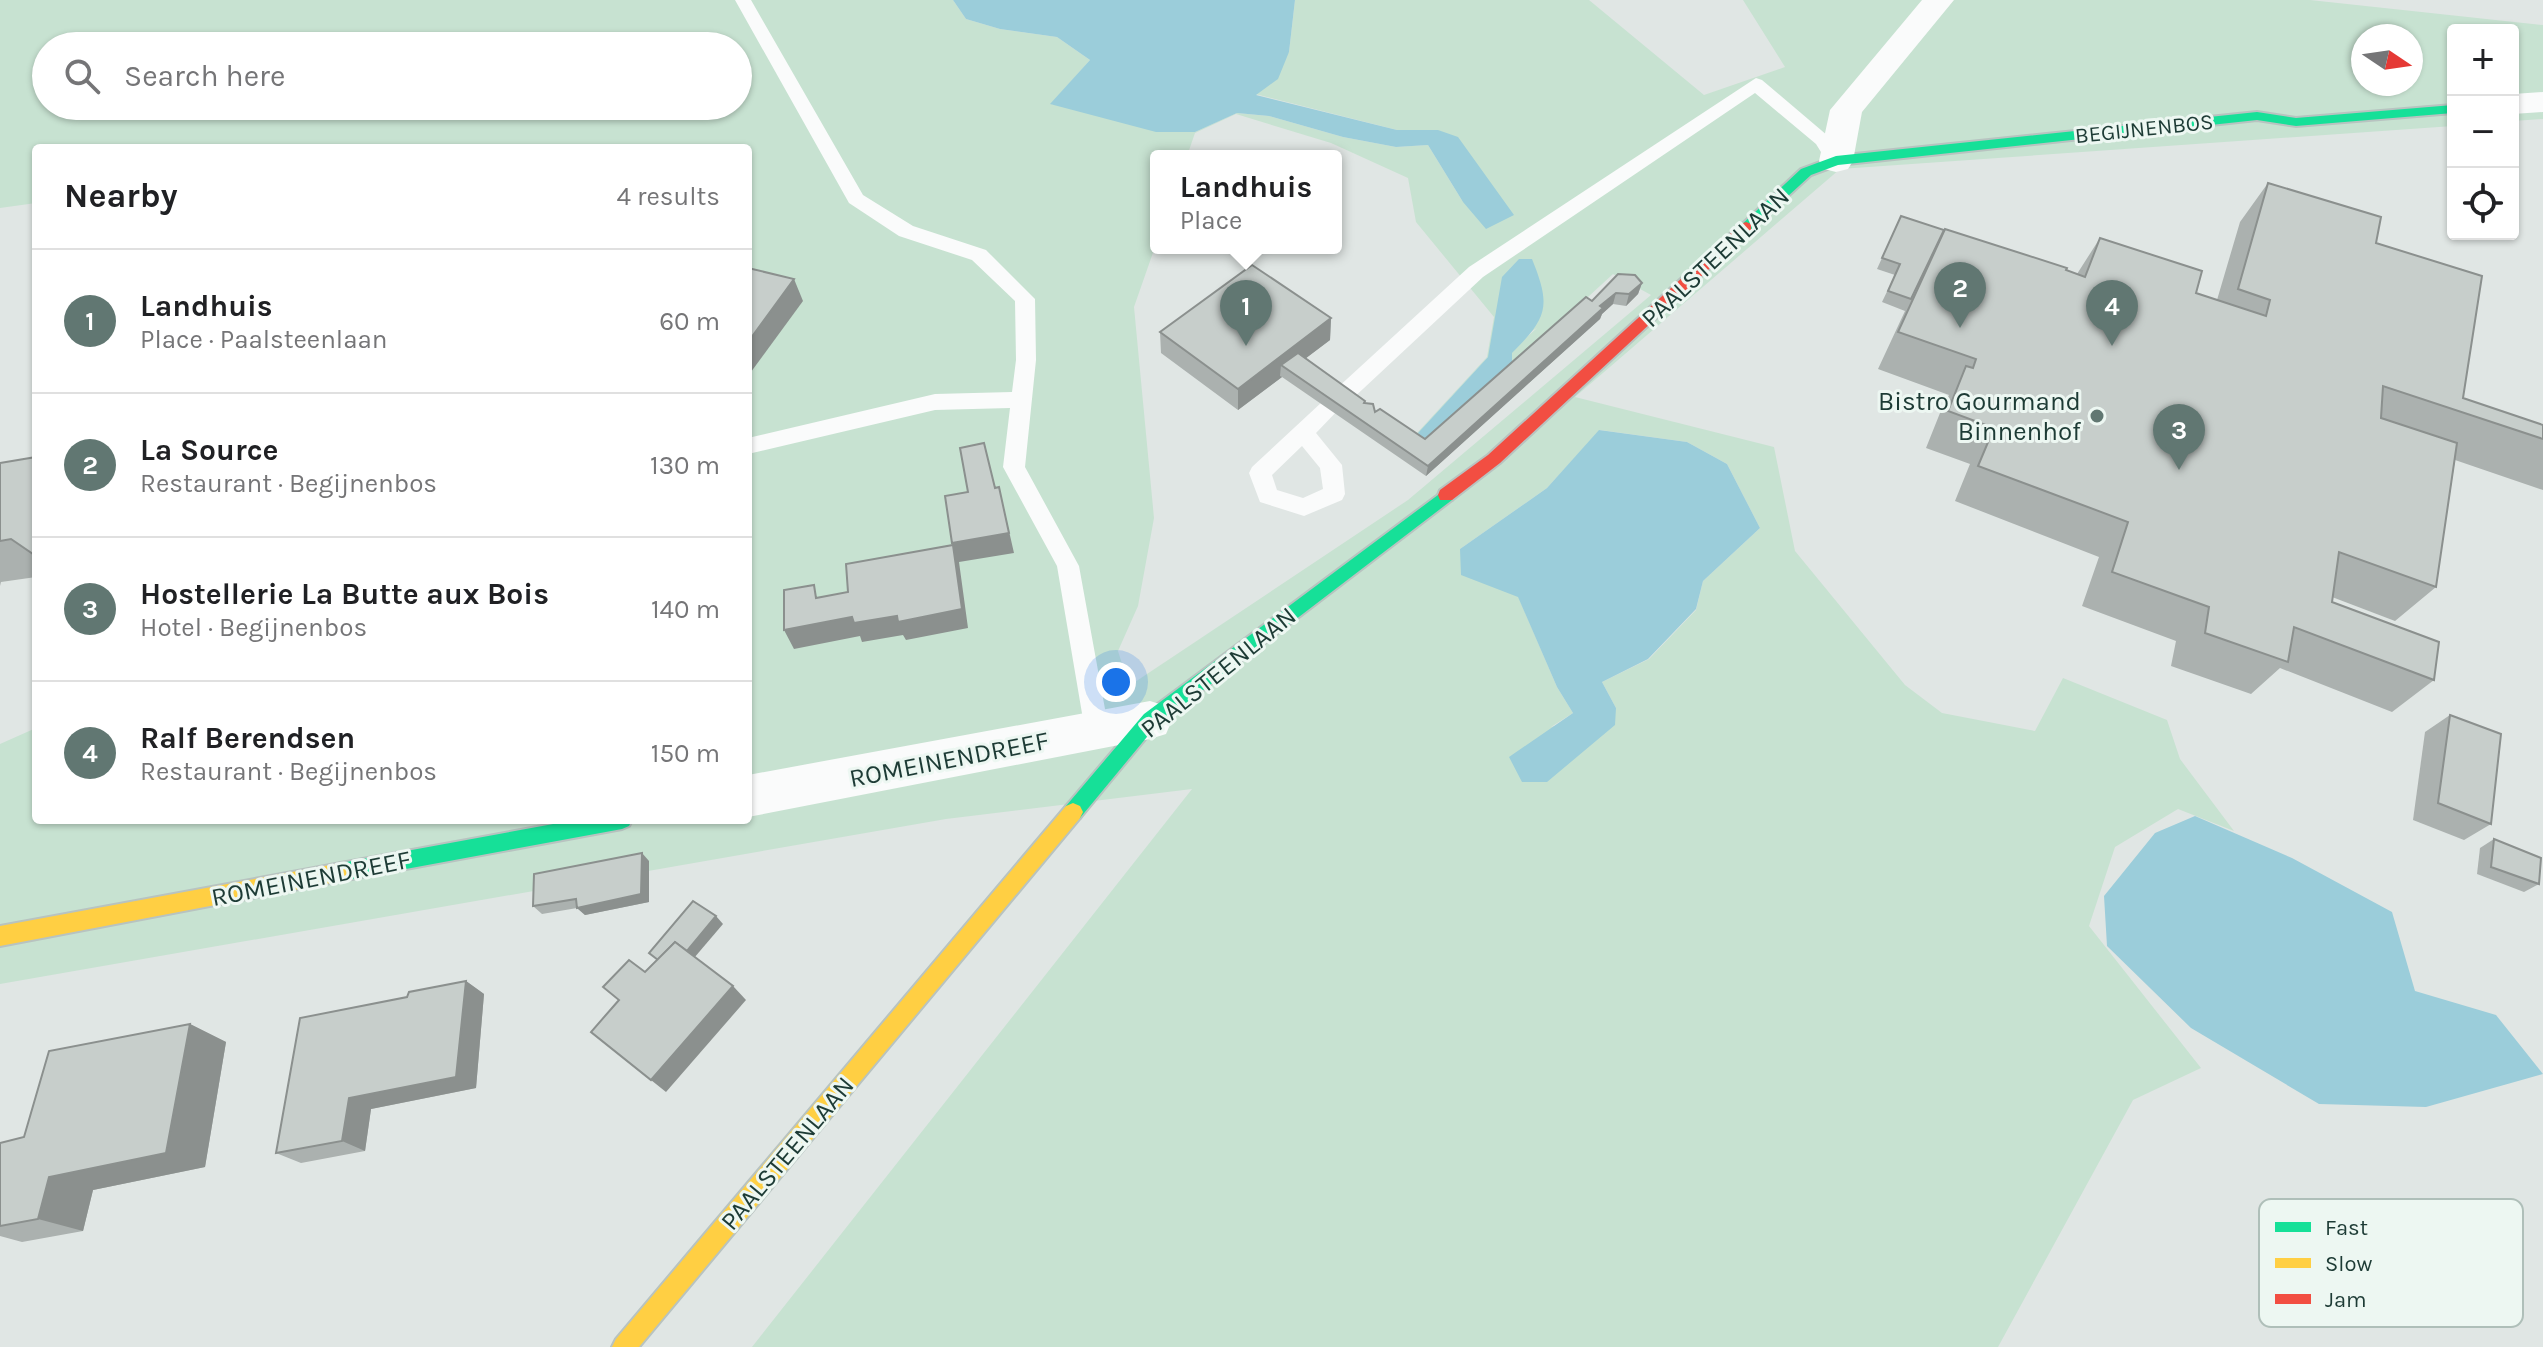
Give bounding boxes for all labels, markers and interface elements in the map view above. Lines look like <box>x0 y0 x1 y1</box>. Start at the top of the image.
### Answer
north arrow <box>2351 24 2423 96</box>
map controls <box>2447 24 2519 240</box>
button: + <box>2447 24 2519 96</box>
search box <box>32 32 752 120</box>
icon: search <box>60 54 104 98</box>
text: Search here <box>124 58 285 94</box>
button: − <box>2447 96 2519 168</box>
street label: BEGIJNENBOS <box>2074 109 2215 149</box>
popup <box>1150 150 1342 254</box>
button: locate <box>2447 168 2519 240</box>
text: Landhuis <box>1180 169 1312 205</box>
text: Nearby <box>64 176 178 216</box>
text: 4 results <box>616 181 720 212</box>
street label: PAALSTEENLAAN <box>1635 181 1796 334</box>
text: Place <box>1180 205 1242 236</box>
pin: 2 <box>1934 262 1986 328</box>
pin: 1 <box>1220 280 1272 346</box>
pin: 4 <box>2086 280 2138 346</box>
text: Landhuis <box>140 288 273 324</box>
text: 1 <box>85 306 95 337</box>
text: 60 m <box>659 306 720 337</box>
text: Place · Paalsteenlaan <box>140 324 387 355</box>
place label: Bistro Gourmand Binnenhof <box>1878 386 2082 447</box>
pin: 3 <box>2153 404 2205 470</box>
marker: Bistro Gourmand Binnenhof <box>2088 407 2106 425</box>
text: La Source <box>140 432 278 468</box>
text: 2 <box>82 450 98 481</box>
text: 130 m <box>650 450 720 481</box>
text: Restaurant · Begijnenbos <box>140 468 437 499</box>
text: Hostellerie La Butte aux Bois <box>140 576 549 612</box>
text: 3 <box>82 594 98 625</box>
text: 140 m <box>651 594 720 625</box>
street label: PAALSTEENLAAN <box>1134 600 1302 745</box>
text: Hotel · Begijnenbos <box>140 612 367 643</box>
your location <box>1096 662 1136 702</box>
text: Ralf Berendsen <box>140 720 355 756</box>
street label: ROMEINENDREEF <box>847 725 1052 794</box>
text: 4 <box>82 738 98 769</box>
text: 150 m <box>651 738 720 769</box>
text: Restaurant · Begijnenbos <box>140 756 437 787</box>
street label: ROMEINENDREEF <box>209 844 414 913</box>
street label: PAALSTEENLAAN <box>714 1070 861 1236</box>
legend <box>2259 1199 2523 1327</box>
text: Fast <box>2325 1215 2368 1241</box>
text: Slow <box>2325 1251 2372 1277</box>
text: Jam <box>2325 1287 2367 1313</box>

